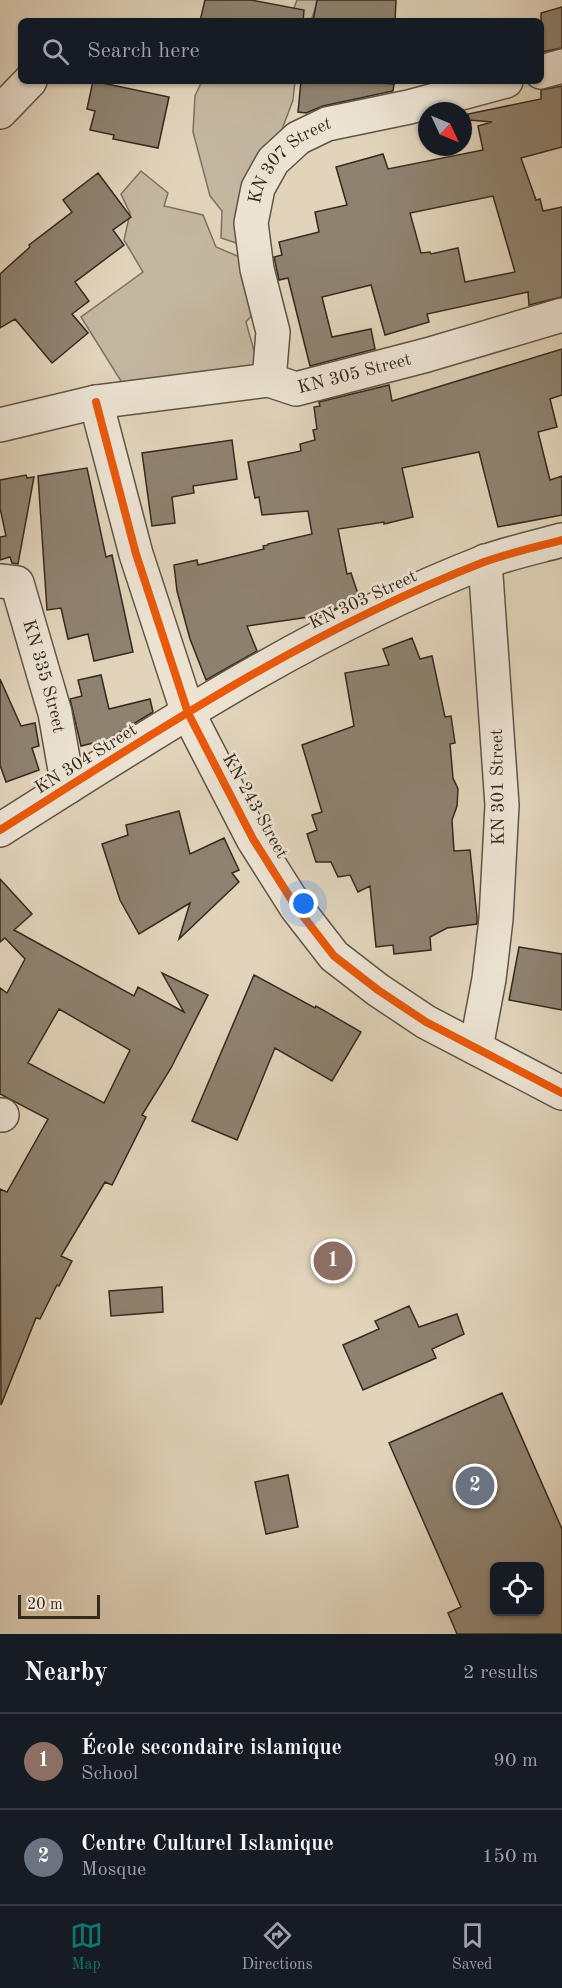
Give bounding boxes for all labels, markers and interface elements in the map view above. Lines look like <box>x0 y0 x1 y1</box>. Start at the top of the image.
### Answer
search box <box>18 18 544 84</box>
icon: search <box>39 35 72 68</box>
text: Search here <box>87 40 200 62</box>
north arrow <box>418 102 472 156</box>
street label: KN 307 Street <box>246 114 333 205</box>
street label: KN 305 Street <box>296 350 413 397</box>
street label: KN 303 Street <box>306 567 420 633</box>
street label: KN 335 Street <box>19 617 67 734</box>
street label: KN 304 Street <box>32 720 140 798</box>
street label: KN 301 Street <box>488 729 508 845</box>
street label: KN 243 Street <box>219 751 291 861</box>
your location <box>289 889 318 918</box>
pin: 1 <box>314 1238 352 1284</box>
pin: 2 <box>456 1464 494 1508</box>
map controls <box>490 1562 544 1616</box>
button: locate <box>490 1562 544 1616</box>
scale bar <box>18 1592 100 1620</box>
text: 20 m <box>27 1597 63 1613</box>
text: Nearby <box>24 1660 108 1686</box>
text: 2 results <box>463 1663 538 1683</box>
text: École secondaire islamique <box>81 1737 342 1759</box>
text: 1 <box>38 1751 49 1771</box>
text: 90 m <box>493 1751 538 1771</box>
text: School <box>81 1764 138 1784</box>
text: Centre Culturel Islamique <box>81 1833 334 1855</box>
text: 2 <box>38 1847 49 1867</box>
text: 150 m <box>482 1847 538 1867</box>
text: Mosque <box>81 1860 146 1880</box>
tab: Map <box>70 1919 103 1975</box>
tab: Directions <box>242 1919 313 1975</box>
tab: Saved <box>452 1919 492 1975</box>

